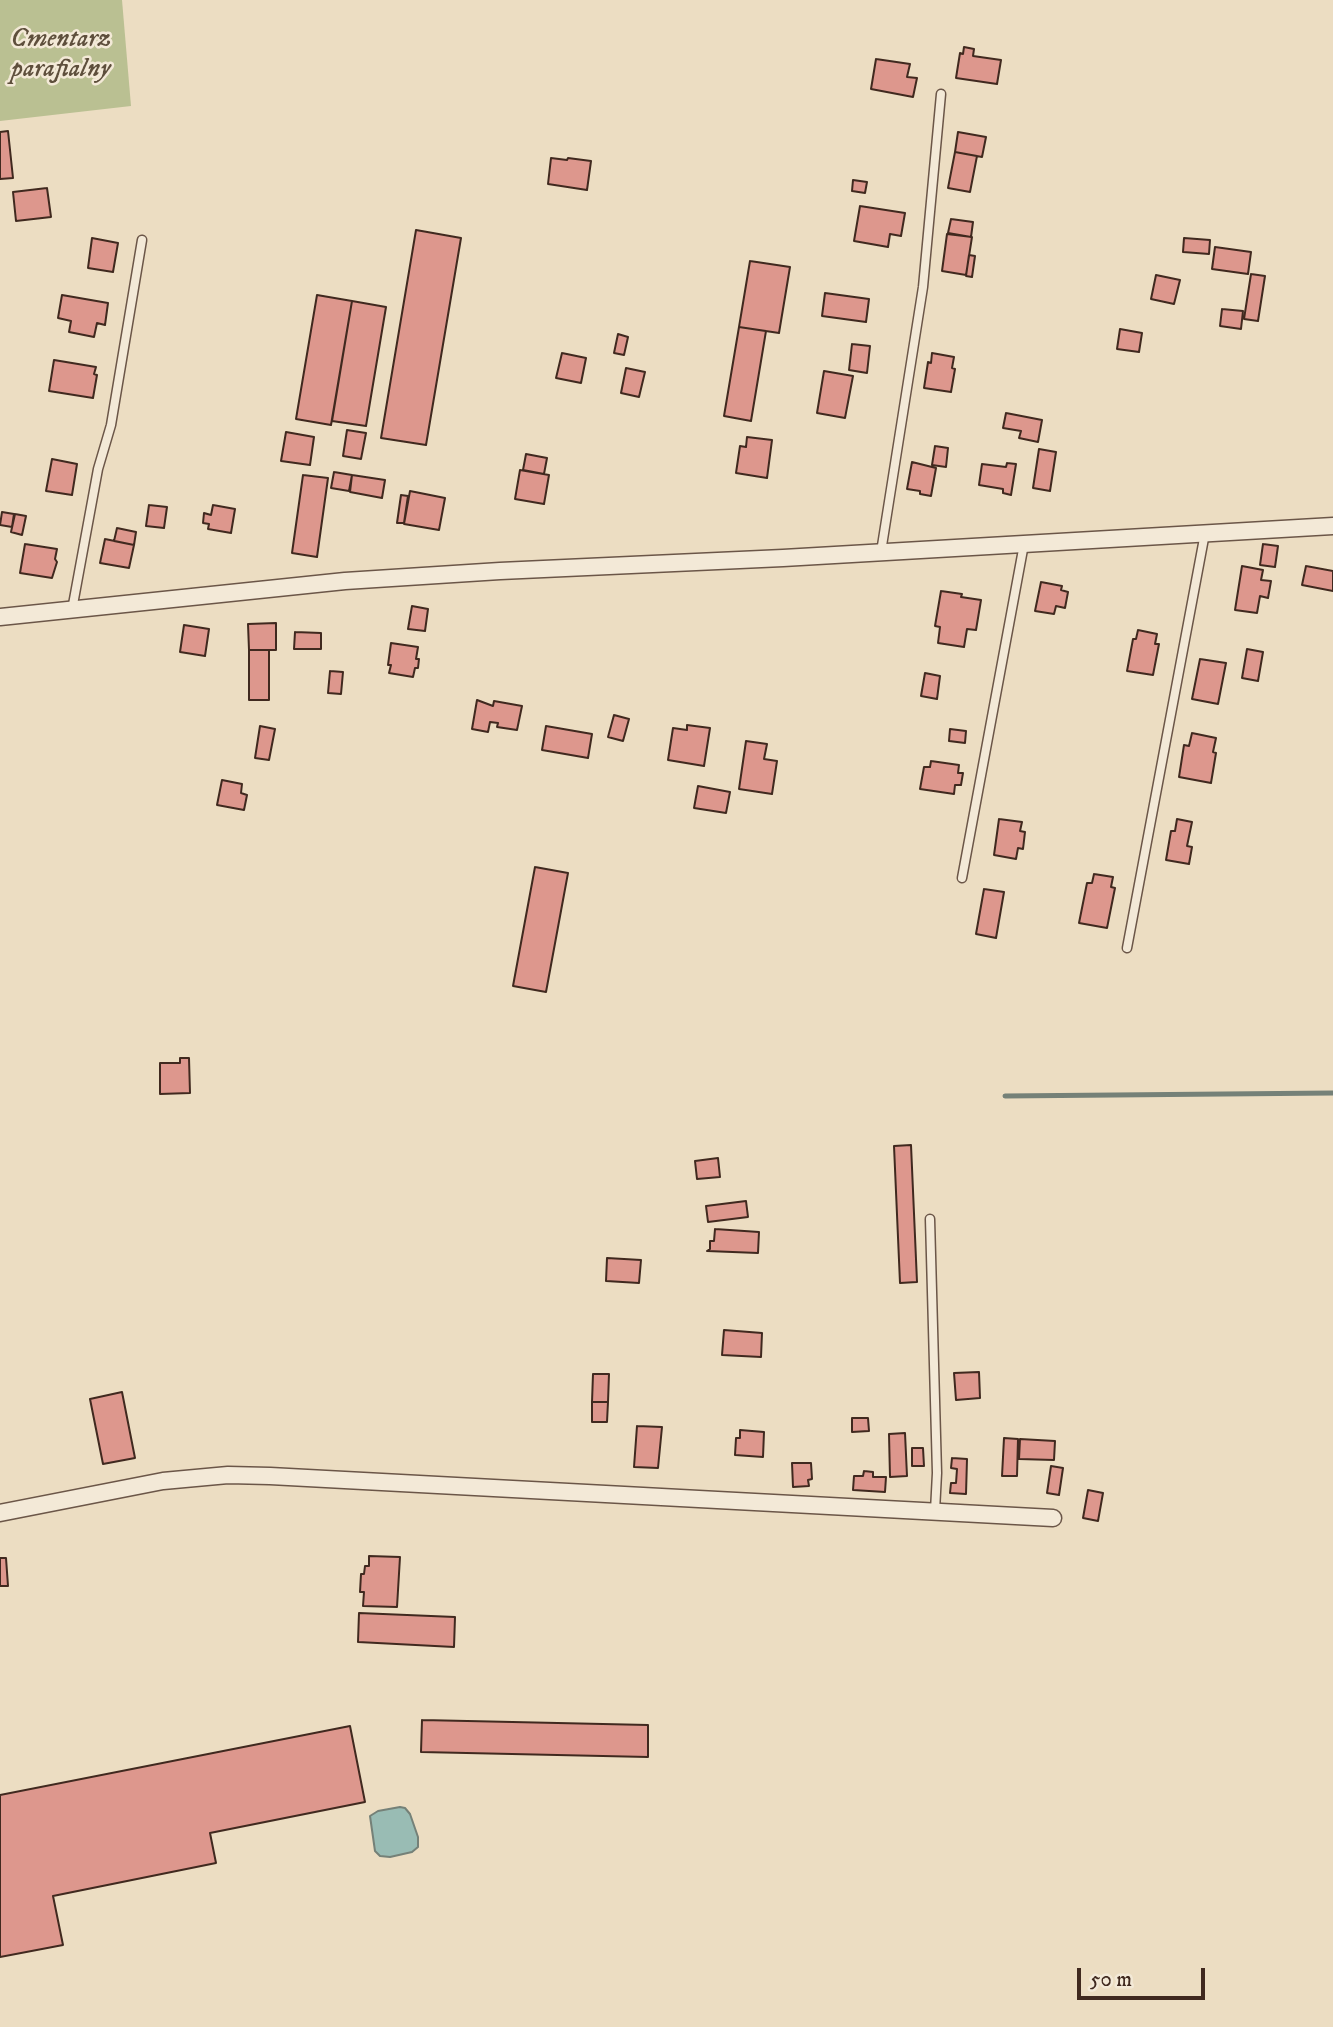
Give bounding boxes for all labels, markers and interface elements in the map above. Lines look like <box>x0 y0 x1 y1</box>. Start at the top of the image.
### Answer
park label: Cmentarz parafialny <box>10 25 112 86</box>
scale bar <box>1081 1954 1209 1998</box>
text: 50 m <box>1090 1967 1132 1993</box>

